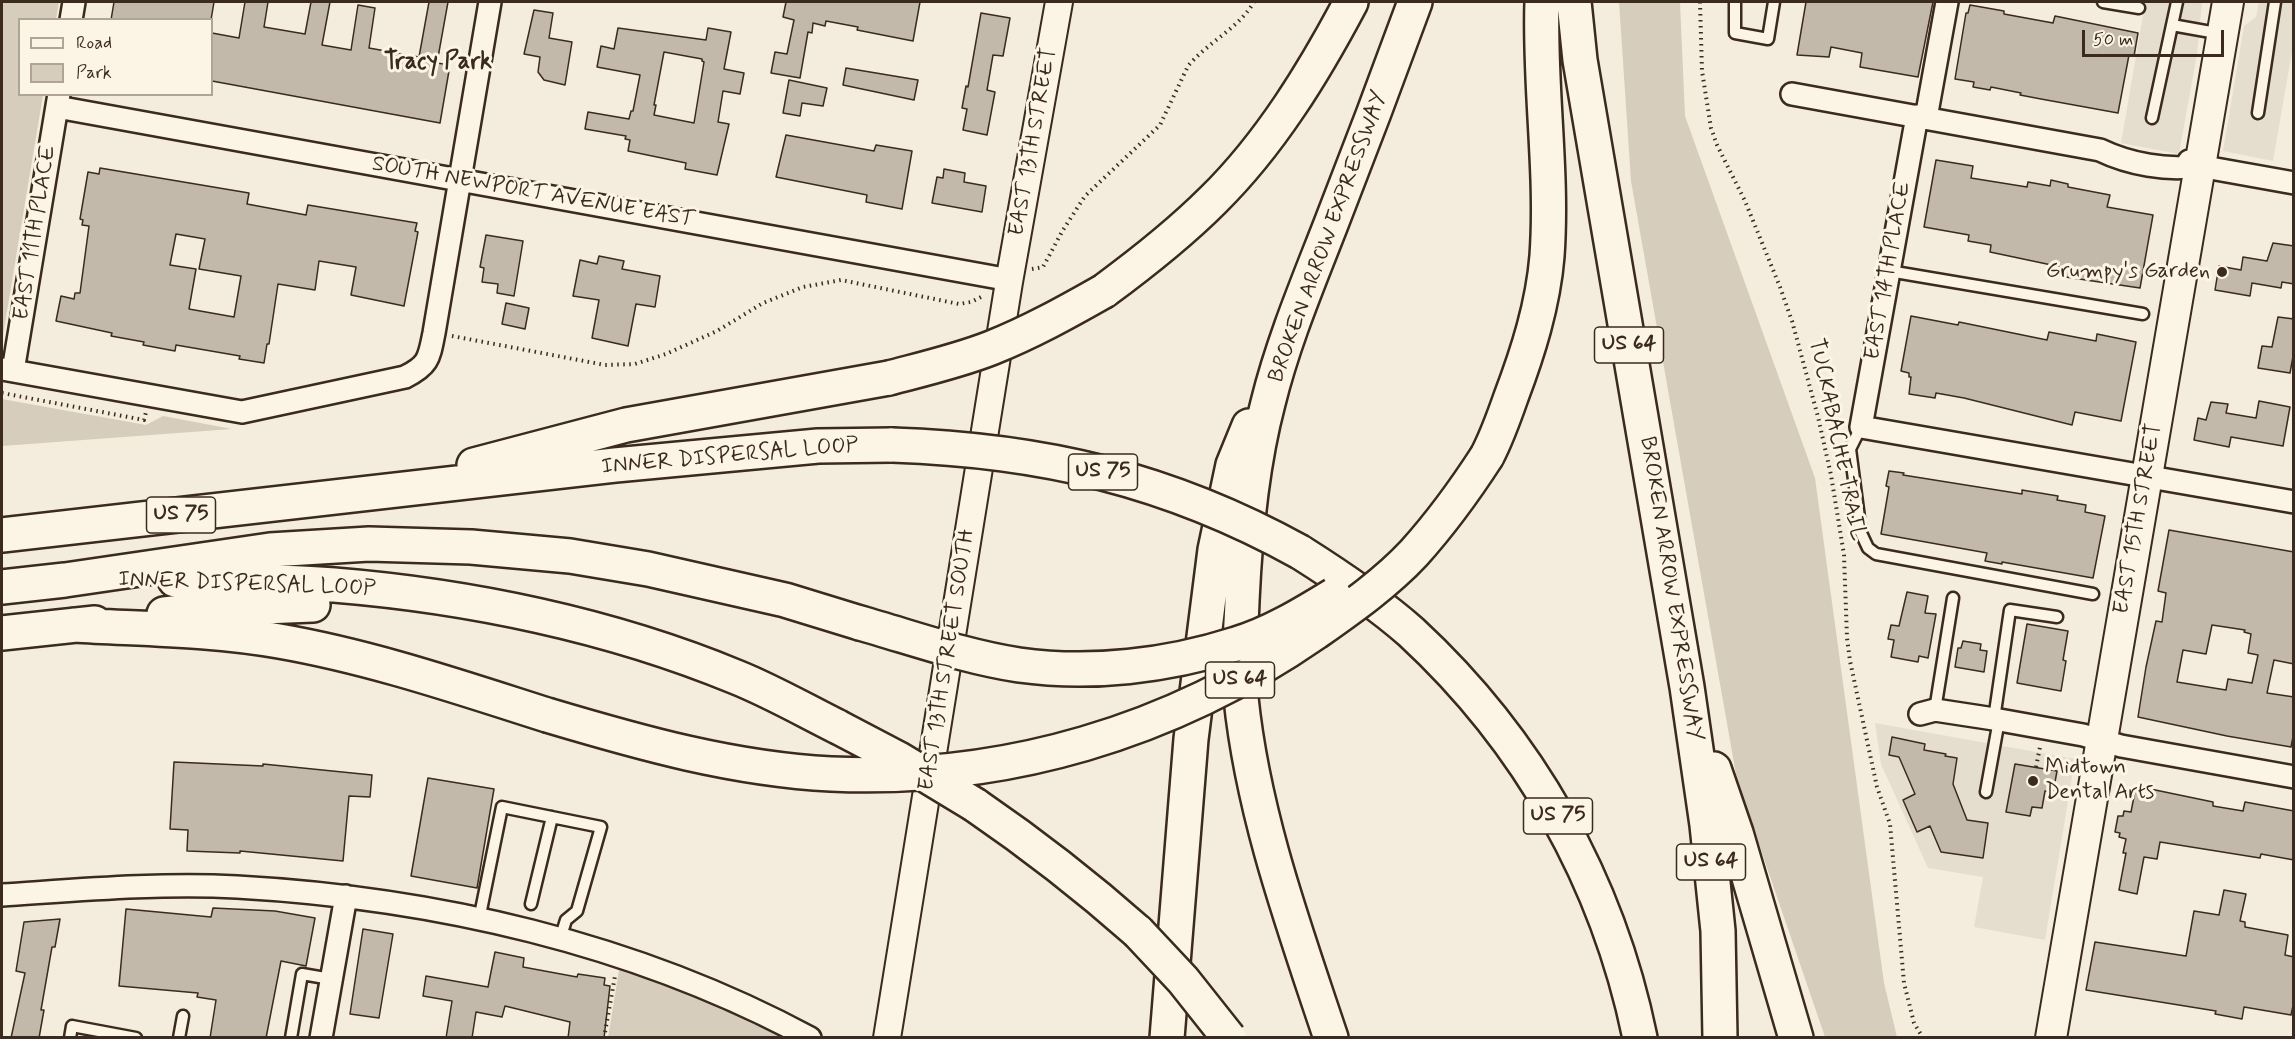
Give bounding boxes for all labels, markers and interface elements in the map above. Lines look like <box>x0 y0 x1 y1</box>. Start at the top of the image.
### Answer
legend <box>18 18 213 96</box>
scale bar <box>2085 18 2228 56</box>
text: 50 m <box>2093 28 2133 52</box>
text: Road <box>76 31 112 55</box>
street label: EAST 13TH STREET <box>1004 46 1064 238</box>
district label: Tracy Park <box>384 49 492 77</box>
text: Park <box>76 61 112 85</box>
street label: BROKEN ARROW EXPRESSWAY <box>1264 88 1394 386</box>
street label: EAST 11TH PLACE <box>9 144 63 322</box>
street label: SOUTH NEWPORT AVENUE EAST <box>370 152 696 234</box>
street label: EAST 14TH PLACE <box>1860 180 1918 362</box>
place label: Grumpy's Garden <box>2046 259 2210 285</box>
marker: Grumpy's Garden <box>2215 265 2229 279</box>
road number: US 64 <box>1594 327 1664 363</box>
street label: TUCKABACHE TRAIL <box>1802 336 1870 544</box>
street label: EAST 15TH STREET <box>2109 422 2169 616</box>
street label: INNER DISPERSAL LOOP <box>600 433 860 481</box>
street label: BROKEN ARROW EXPRESSWAY <box>1633 435 1707 743</box>
road number: US 75 <box>1068 454 1138 490</box>
road number: US 75 <box>146 497 216 533</box>
street label: EAST 13TH STREET SOUTH <box>914 527 982 793</box>
street label: INNER DISPERSAL LOOP <box>118 567 376 603</box>
road number: US 64 <box>1206 662 1274 698</box>
place label: Midtown Dental Arts <box>2045 755 2154 806</box>
marker: Midtown Dental Arts <box>2026 774 2040 788</box>
road number: US 75 <box>1524 798 1592 834</box>
road number: US 64 <box>1676 844 1746 880</box>

